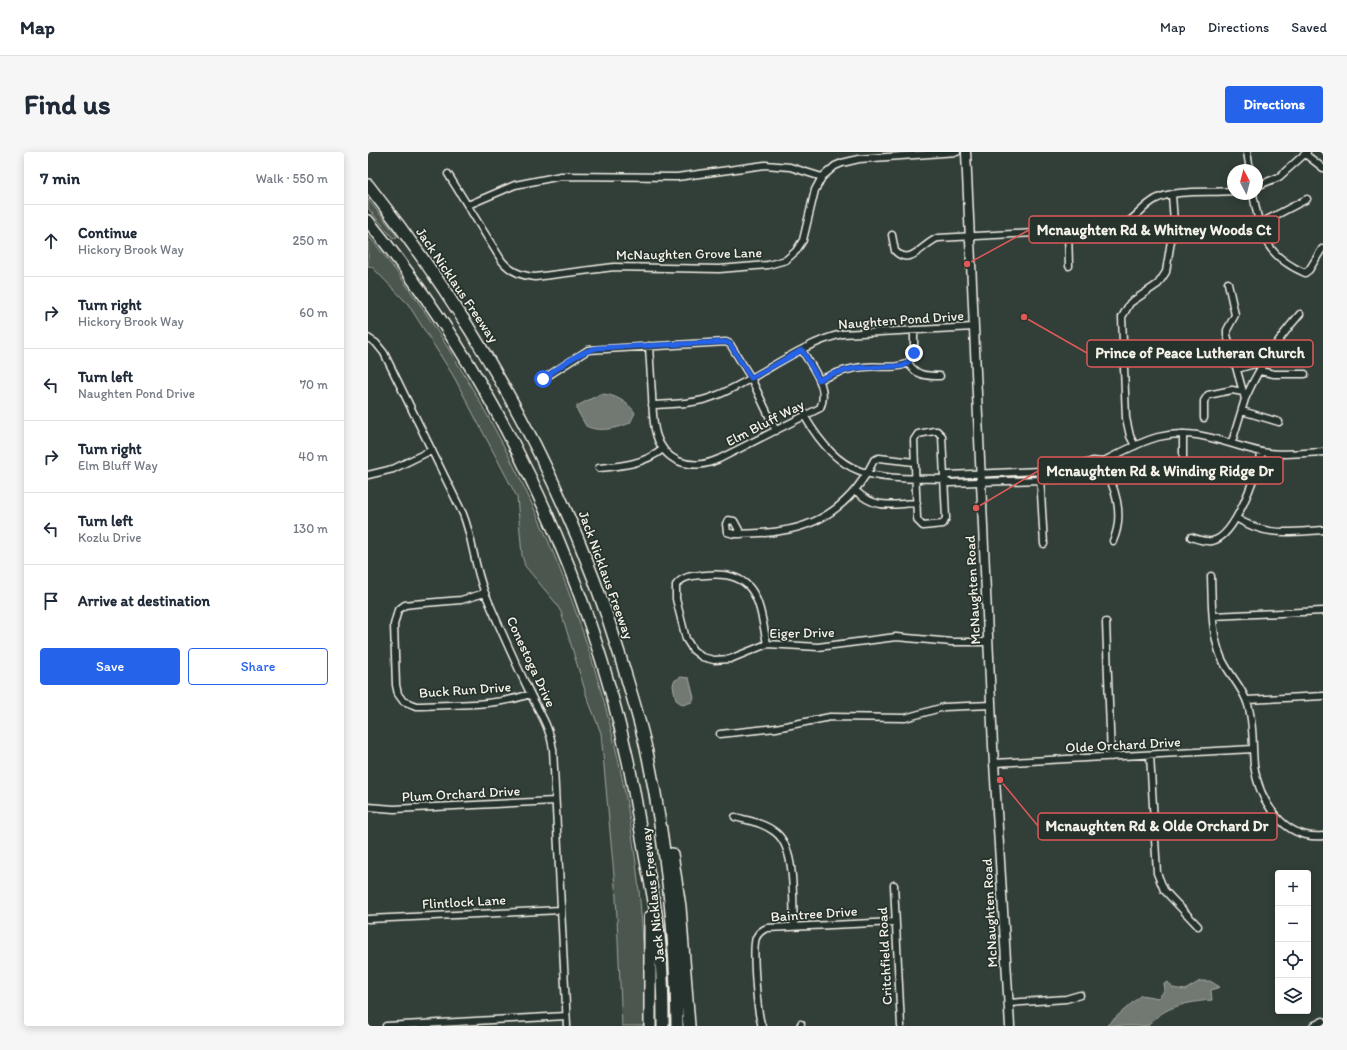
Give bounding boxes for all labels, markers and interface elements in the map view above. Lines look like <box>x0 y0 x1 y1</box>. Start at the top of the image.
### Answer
text: Map <box>20 16 55 39</box>
text: Map <box>1160 19 1186 36</box>
text: Directions <box>1208 19 1269 36</box>
text: Saved <box>1291 19 1327 36</box>
button: Directions <box>1225 86 1323 123</box>
text: Find us <box>24 87 111 121</box>
north arrow <box>1227 164 1263 200</box>
text: 7 min <box>40 168 80 188</box>
text: Walk · 550 m <box>256 171 328 186</box>
callout: Mcnaughten Rd & Whitney Woods Ct <box>1029 216 1279 243</box>
text: Mcnaughten Rd & Whitney Woods Ct <box>1037 221 1272 240</box>
text: Continue <box>78 224 137 242</box>
street label: Jack Nicklaus Freeway <box>412 224 502 346</box>
icon: ahead <box>40 230 62 252</box>
text: 250 m <box>292 233 328 248</box>
text: Hickory Brook Way <box>78 242 184 257</box>
street label: McNaughten Grove Lane <box>616 244 763 264</box>
text: Turn right <box>78 296 142 314</box>
icon: right <box>40 302 62 324</box>
text: 60 m <box>299 305 328 320</box>
street label: Naughten Pond Drive <box>838 307 965 333</box>
text: Hickory Brook Way <box>78 314 184 329</box>
callout: Prince of Peace Lutheran Church <box>1087 340 1313 367</box>
route end <box>905 344 923 362</box>
text: Prince of Peace Lutheran Church <box>1095 344 1306 362</box>
text: Turn left <box>78 368 133 386</box>
route start <box>534 370 552 388</box>
icon: left <box>40 374 62 396</box>
text: 70 m <box>300 377 328 392</box>
text: Naughten Pond Drive <box>78 386 195 401</box>
street label: Elm Bluff Way <box>723 396 807 450</box>
text: Turn right <box>78 440 142 458</box>
icon: right <box>40 446 62 468</box>
text: 40 m <box>298 449 328 464</box>
callout: Mcnaughten Rd & Winding Ridge Dr <box>1038 457 1283 484</box>
text: Elm Bluff Way <box>78 458 158 473</box>
text: Mcnaughten Rd & Winding Ridge Dr <box>1046 462 1274 481</box>
street label: Jack Nicklaus Freeway <box>575 508 637 642</box>
text: Turn left <box>78 512 133 530</box>
icon: left <box>40 518 62 540</box>
text: 130 m <box>293 521 328 536</box>
text: Kozlu Drive <box>78 530 141 545</box>
street label: McNaughten Road <box>962 535 984 645</box>
icon: arrive <box>40 590 62 612</box>
text: Arrive at destination <box>78 592 210 610</box>
street label: Conestoga Drive <box>503 614 560 710</box>
street label: Eiger Drive <box>769 624 835 642</box>
button: Save <box>40 648 180 685</box>
button: Share <box>188 648 328 685</box>
street label: Buck Run Drive <box>418 678 512 702</box>
street label: Olde Orchard Drive <box>1065 733 1181 757</box>
street label: Plum Orchard Drive <box>401 782 521 806</box>
callout: Mcnaughten Rd & Olde Orchard Dr <box>1038 813 1277 840</box>
text: Mcnaughten Rd & Olde Orchard Dr <box>1045 817 1270 836</box>
street label: Jack Nicklaus Freeway <box>637 826 669 963</box>
street label: McNaughten Road <box>979 858 1001 968</box>
map controls <box>1275 870 1311 1014</box>
button: + <box>1275 870 1311 906</box>
street label: Flintlock Lane <box>422 891 507 913</box>
street label: Baintree Drive <box>770 902 858 926</box>
street label: Critchfield Road <box>874 906 896 1005</box>
button: − <box>1275 906 1311 942</box>
button: locate <box>1275 942 1311 978</box>
button: layers <box>1275 978 1311 1014</box>

